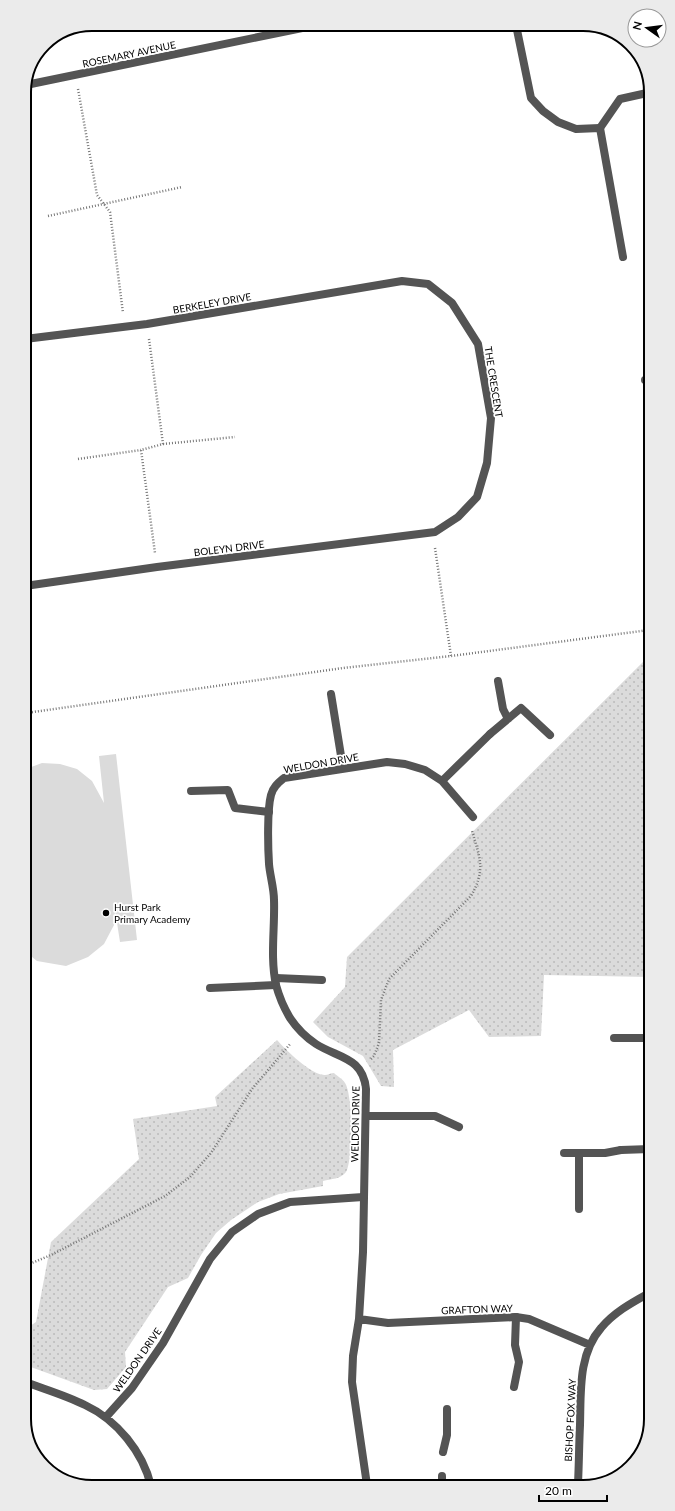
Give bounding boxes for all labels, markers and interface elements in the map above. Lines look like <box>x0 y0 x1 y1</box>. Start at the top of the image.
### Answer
north arrow <box>627 8 667 48</box>
text: N <box>629 20 644 31</box>
street label: ROSEMARY AVENUE <box>81 38 177 70</box>
street label: BERKELEY DRIVE <box>172 290 252 316</box>
street label: THE CRESCENT <box>482 345 506 419</box>
street label: BOLEYN DRIVE <box>193 538 265 558</box>
street label: WELDON DRIVE <box>282 750 360 776</box>
place label: Hurst Park Primary Academy <box>114 901 191 925</box>
marker: Hurst Park Primary Academy <box>101 908 111 918</box>
street label: WELDON DRIVE <box>348 1086 362 1162</box>
street label: GRAFTON WAY <box>441 1302 514 1316</box>
street label: WELDON DRIVE <box>110 1325 164 1395</box>
street label: BISHOP FOX WAY <box>562 1377 578 1462</box>
scale bar <box>539 1477 607 1503</box>
text: 20 m <box>545 1483 572 1498</box>

